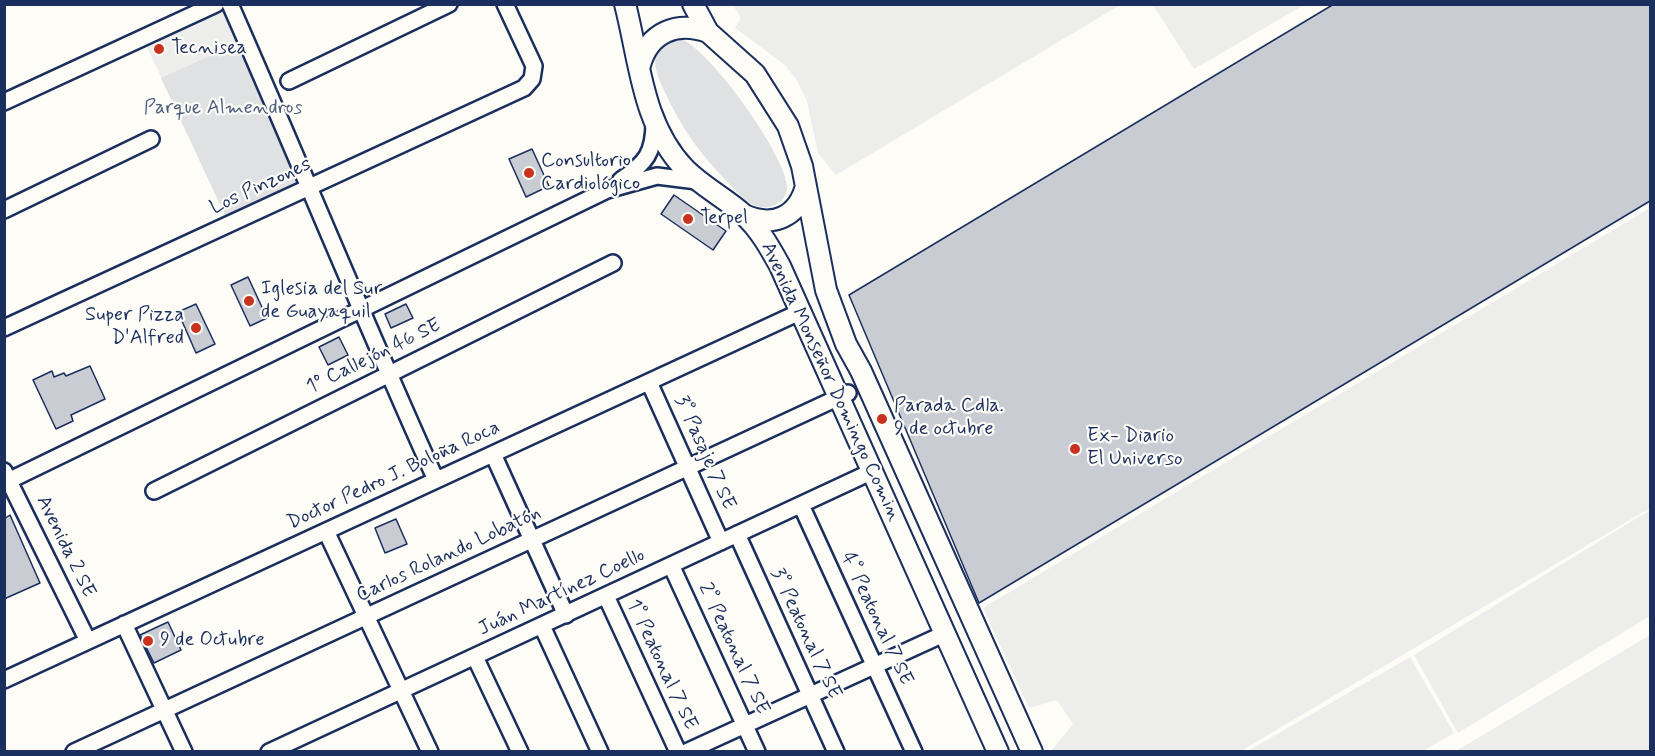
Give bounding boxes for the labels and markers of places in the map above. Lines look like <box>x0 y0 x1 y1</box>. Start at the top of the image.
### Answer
place label: Tecnisea <box>171 37 247 61</box>
marker: Tecnisea <box>152 42 166 56</box>
place label: Consultorio Cardiológico <box>541 150 640 197</box>
marker: Consultorio Cardiológico <box>522 166 536 180</box>
place label: Terpel <box>700 207 748 231</box>
marker: Terpel <box>681 212 695 226</box>
place label: Iglesia del Sur de Guayaquil <box>261 278 382 325</box>
marker: Iglesia del Sur de Guayaquil <box>242 294 256 308</box>
place label: Super Pizza D'Alfred <box>85 304 184 351</box>
marker: Super Pizza D'Alfred <box>189 321 203 335</box>
place label: Parada Cdla. 9 de octubre <box>894 395 1004 442</box>
marker: Parada Cdla. 9 de octubre <box>875 412 889 426</box>
place label: Ex- Diario El Universo <box>1087 425 1183 472</box>
marker: Ex- Diario El Universo <box>1068 442 1082 456</box>
place label: 9 de Octubre <box>160 629 265 653</box>
marker: 9 de Octubre <box>141 634 155 648</box>

